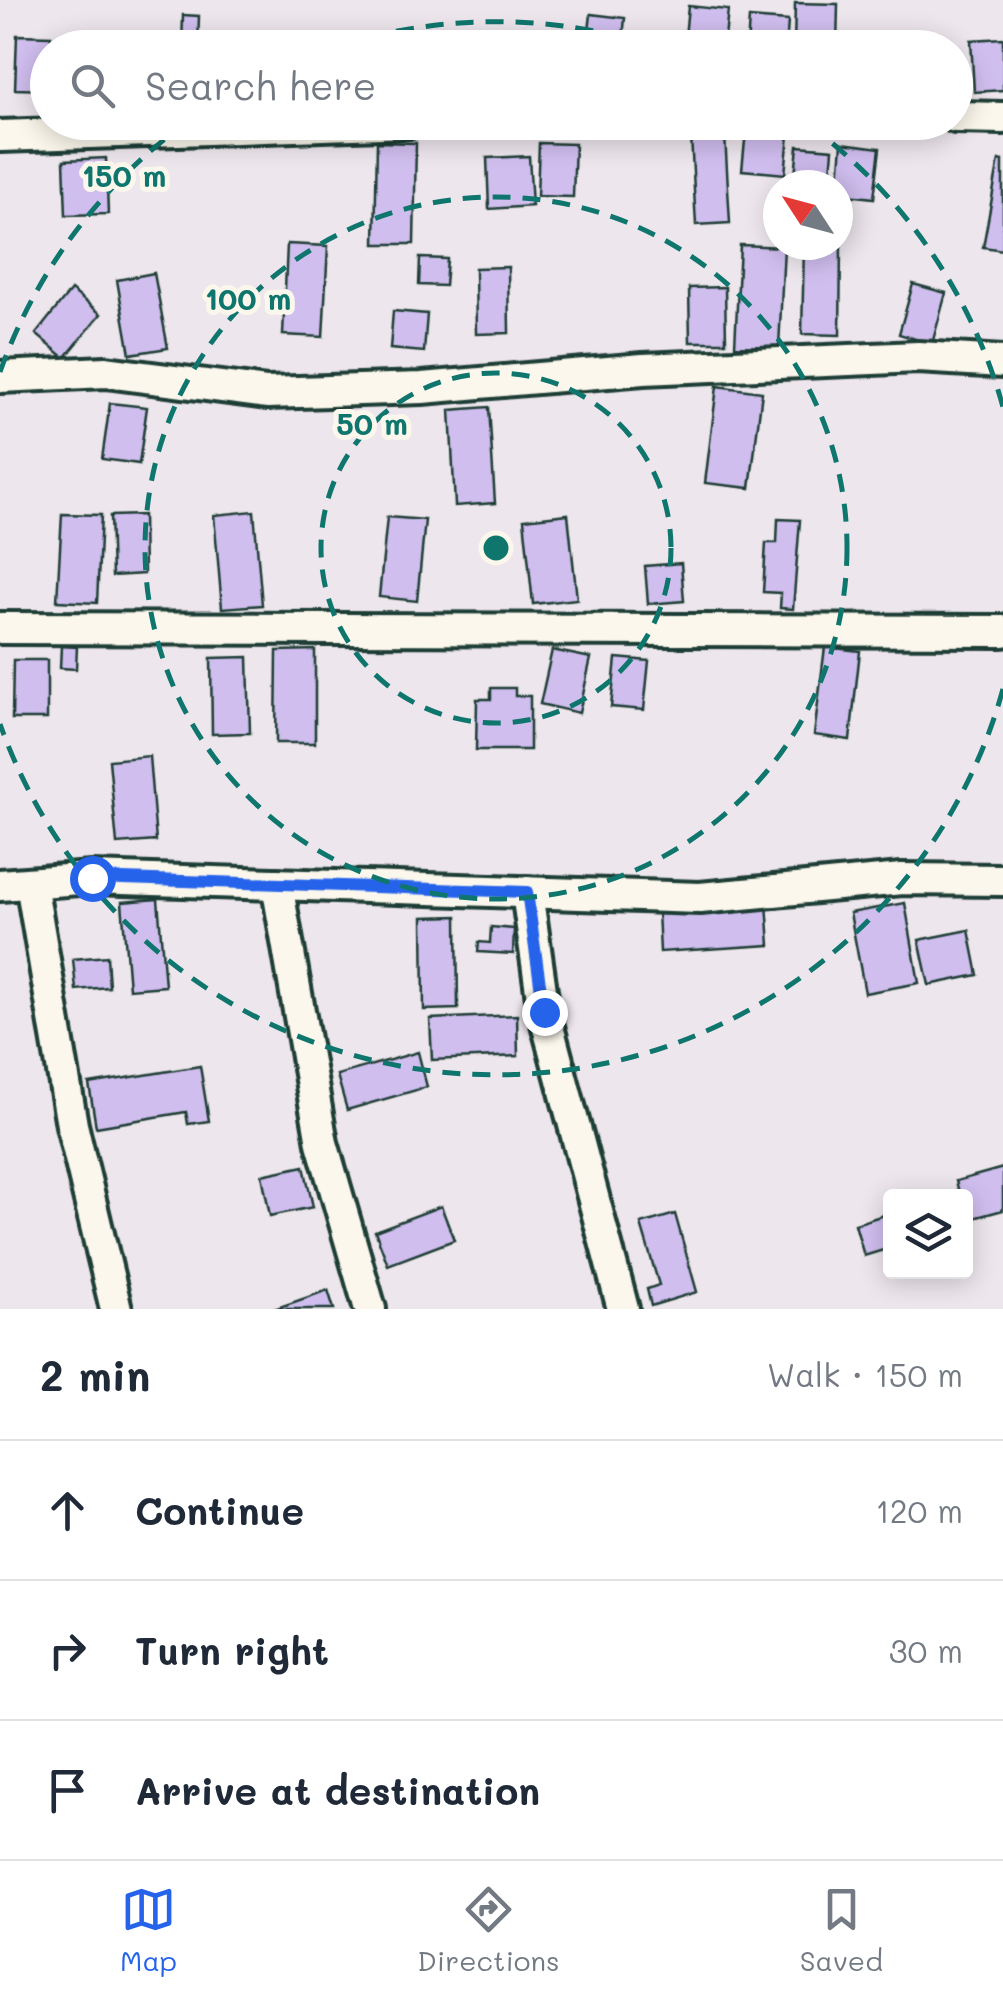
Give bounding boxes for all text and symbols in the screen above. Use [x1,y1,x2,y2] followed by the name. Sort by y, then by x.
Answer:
[30,30,973,140] search box
[65,58,120,113] icon: search
[145,60,376,110] text: Search here
[82,155,166,195] text: 150 m
[763,170,853,260] north arrow
[205,278,291,318] text: 100 m
[336,403,408,443] text: 50 m
[478,530,514,566] centre of rings
[70,856,116,902] route start
[522,990,568,1036] route end
[883,1189,973,1279] map controls
[883,1189,973,1279] button: layers
[40,1347,150,1402] text: 2 min
[767,1353,963,1395] text: Walk · 150 m
[40,1483,95,1538] icon: ahead
[135,1485,304,1535] text: Continue
[875,1489,963,1531] text: 120 m
[40,1623,95,1678] icon: right
[135,1625,329,1675] text: Turn right
[889,1629,963,1671] text: 30 m
[40,1763,95,1818] icon: arrive
[135,1765,540,1815] text: Arrive at destination
[120,1882,177,1978] tab: Map
[417,1882,560,1978] tab: Directions
[800,1882,883,1978] tab: Saved

